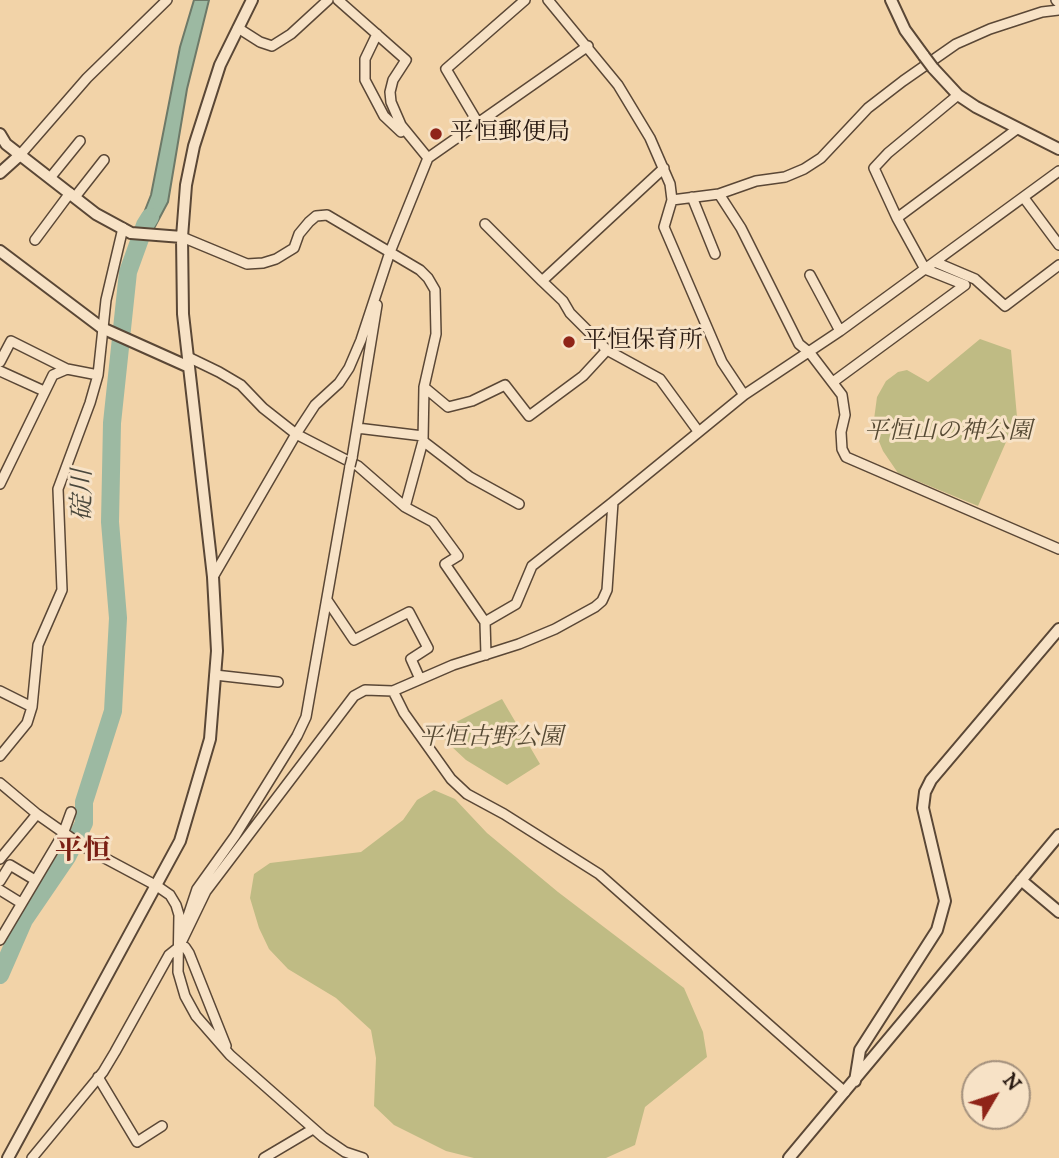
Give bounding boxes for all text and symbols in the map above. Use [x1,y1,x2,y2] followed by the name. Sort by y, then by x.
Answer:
[450,120,570,148] place label: 平恒郵便局
[428,126,444,142] marker: 平恒郵便局
[583,328,703,356] place label: 平恒保育所
[561,334,577,350] marker: 平恒保育所
[864,419,1032,447] park label: 平恒山の神公園
[69,469,101,521] water label: 碇川
[419,725,563,753] park label: 平恒古野公園
[55,836,111,870] district label: 平恒
[961,1060,1031,1130] north arrow
[997,1069,1025,1096] text: N

